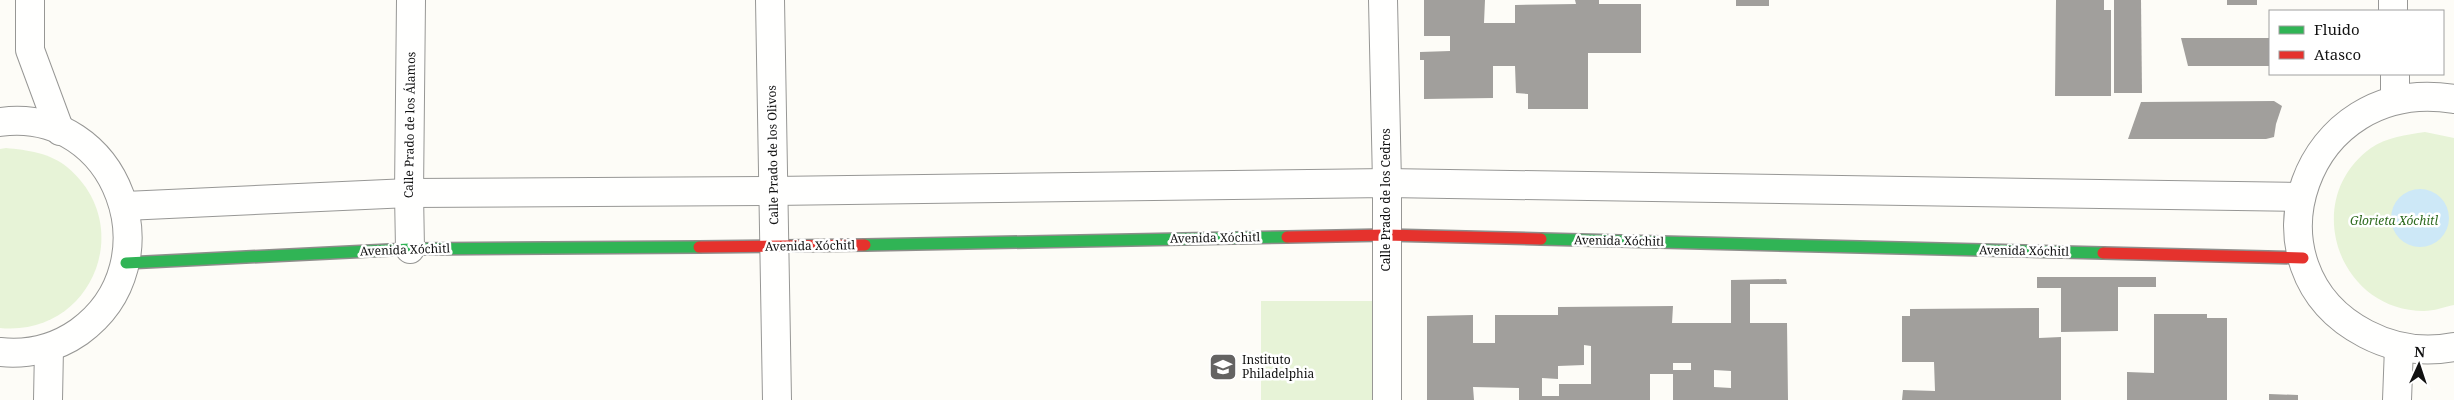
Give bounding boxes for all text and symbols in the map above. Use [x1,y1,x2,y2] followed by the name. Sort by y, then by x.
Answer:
[2269,10,2444,75] legend
[2314,19,2360,39] text: Fluido
[2314,44,2361,64] text: Atasco
[400,52,419,198] street label: Calle Prado de los Álamos
[763,85,782,225] street label: Calle Prado de los Olivos
[1377,128,1394,272] street label: Calle Prado de los Cedros
[2350,212,2438,229] park label: Glorieta Xóchitl
[1170,228,1260,247] street label: Avenida Xóchitl
[1574,231,1664,250] street label: Avenida Xóchitl
[765,236,855,255] street label: Avenida Xóchitl
[360,239,451,260] street label: Avenida Xóchitl
[1979,241,2069,260] street label: Avenida Xóchitl
[2394,340,2444,390] north arrow
[2414,342,2426,361] text: N
[1242,351,1315,382] place label: Instituto Philadelphia
[1208,352,1238,382] school or university icon: Instituto Philadelphia

